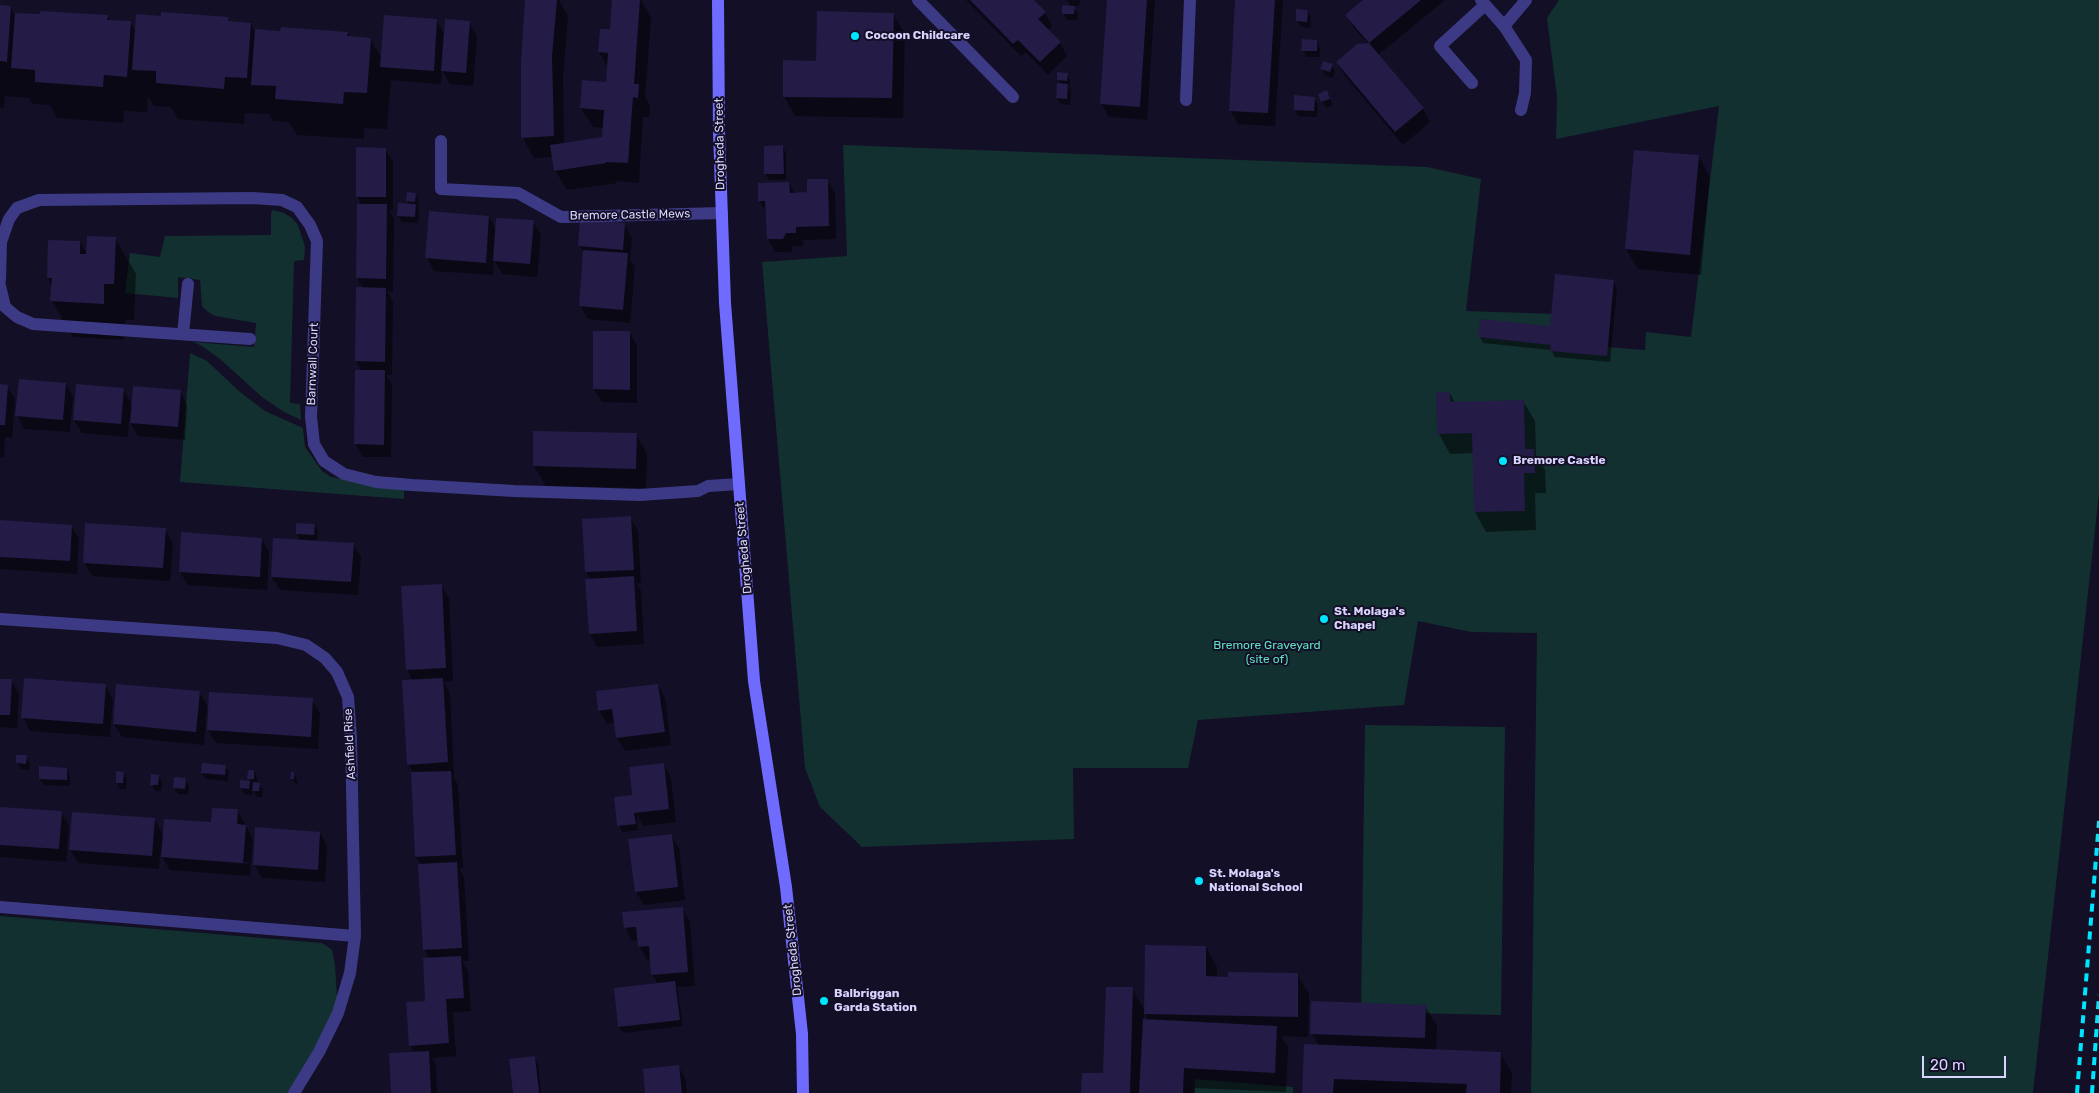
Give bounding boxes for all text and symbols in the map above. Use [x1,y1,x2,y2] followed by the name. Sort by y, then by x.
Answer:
[865,29,970,43] place label: Cocoon Childcare
[849,30,861,42] marker: Cocoon Childcare
[712,98,728,190] street label: Drogheda Street
[570,207,690,223] street label: Bremore Castle Mews
[304,322,322,406] street label: Barnwall Court
[1513,454,1606,468] place label: Bremore Castle
[1497,455,1509,467] marker: Bremore Castle
[733,501,755,595] street label: Drogheda Street
[1334,605,1405,633] place label: St. Molaga's Chapel
[1318,613,1330,625] marker: St. Molaga's Chapel
[1213,639,1321,667] park label: Bremore Graveyard (site of)
[341,708,359,780] street label: Ashfield Rise
[1209,867,1303,895] place label: St. Molaga's National School
[1193,875,1205,887] marker: St. Molaga's National School
[781,903,805,997] street label: Drogheda Street
[834,987,917,1015] place label: Balbriggan Garda Station
[818,995,830,1007] marker: Balbriggan Garda Station
[1924,1046,2008,1078] scale bar
[1930,1056,1965,1074] text: 20 m

